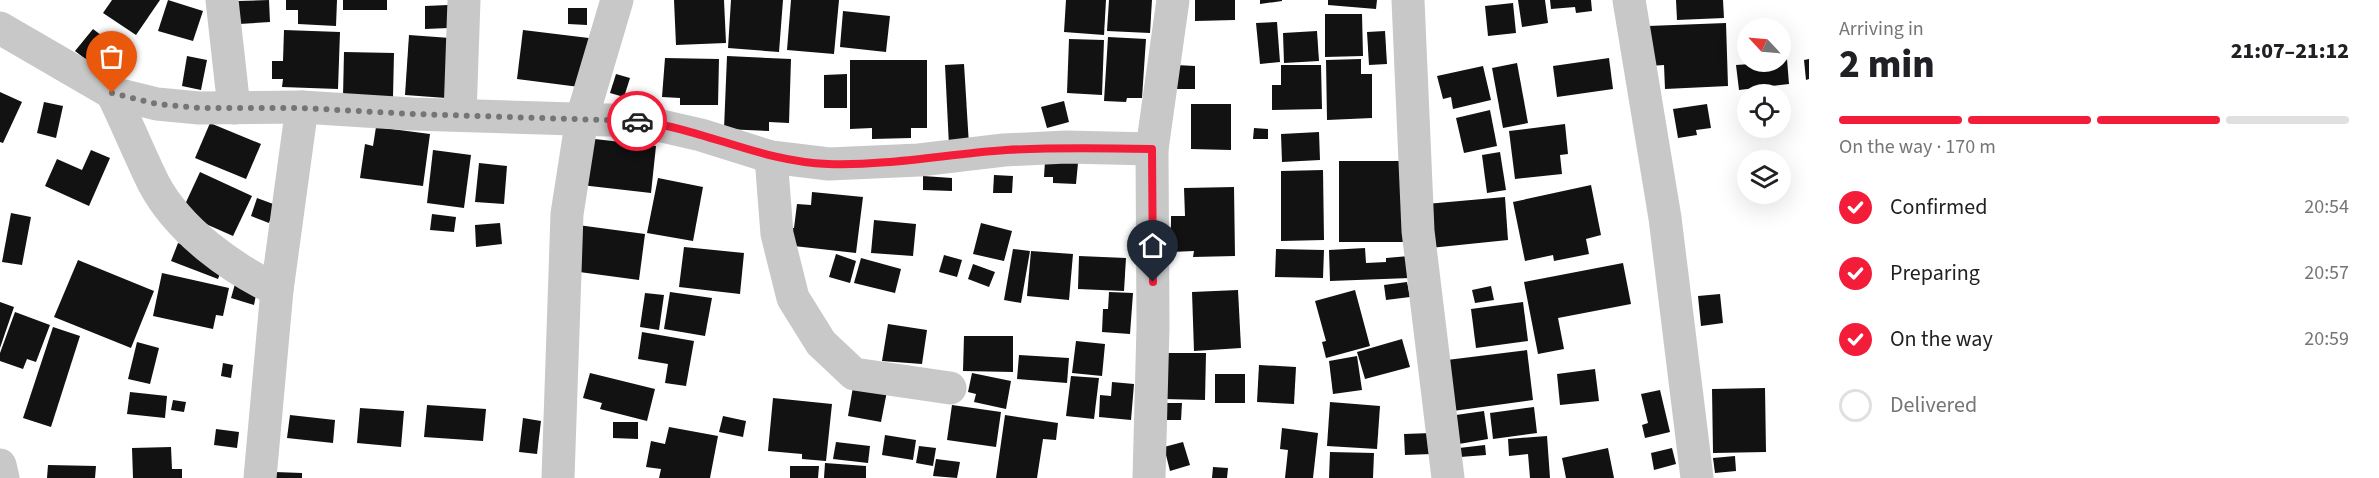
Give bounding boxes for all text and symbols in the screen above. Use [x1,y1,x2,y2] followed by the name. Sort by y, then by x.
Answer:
[1839,15,1924,43] text: Arriving in
[1737,18,1791,72] north arrow
[1737,18,1791,204] map controls
[86,31,137,93] pin
[2231,35,2349,67] text: 21:07–21:12
[1839,37,1935,93] text: 2 min
[95,40,128,73] icon: bag
[1737,84,1791,138] button: locate
[607,91,667,151] courier
[621,105,654,138] icon: car
[1839,133,1996,161] text: On the way · 170 m
[1737,150,1791,204] button: layers
[1839,191,1872,224] icon: check
[1890,191,1987,223] text: Confirmed
[2304,193,2349,221] text: 20:54
[1127,220,1178,282] pin
[1136,229,1169,262] icon: home
[1839,257,1872,290] icon: check
[1890,257,1980,289] text: Preparing
[2304,259,2349,287] text: 20:57
[1839,323,1872,356] icon: check
[1890,323,1993,355] text: On the way
[2304,325,2349,353] text: 20:59
[1890,389,1977,421] text: Delivered

